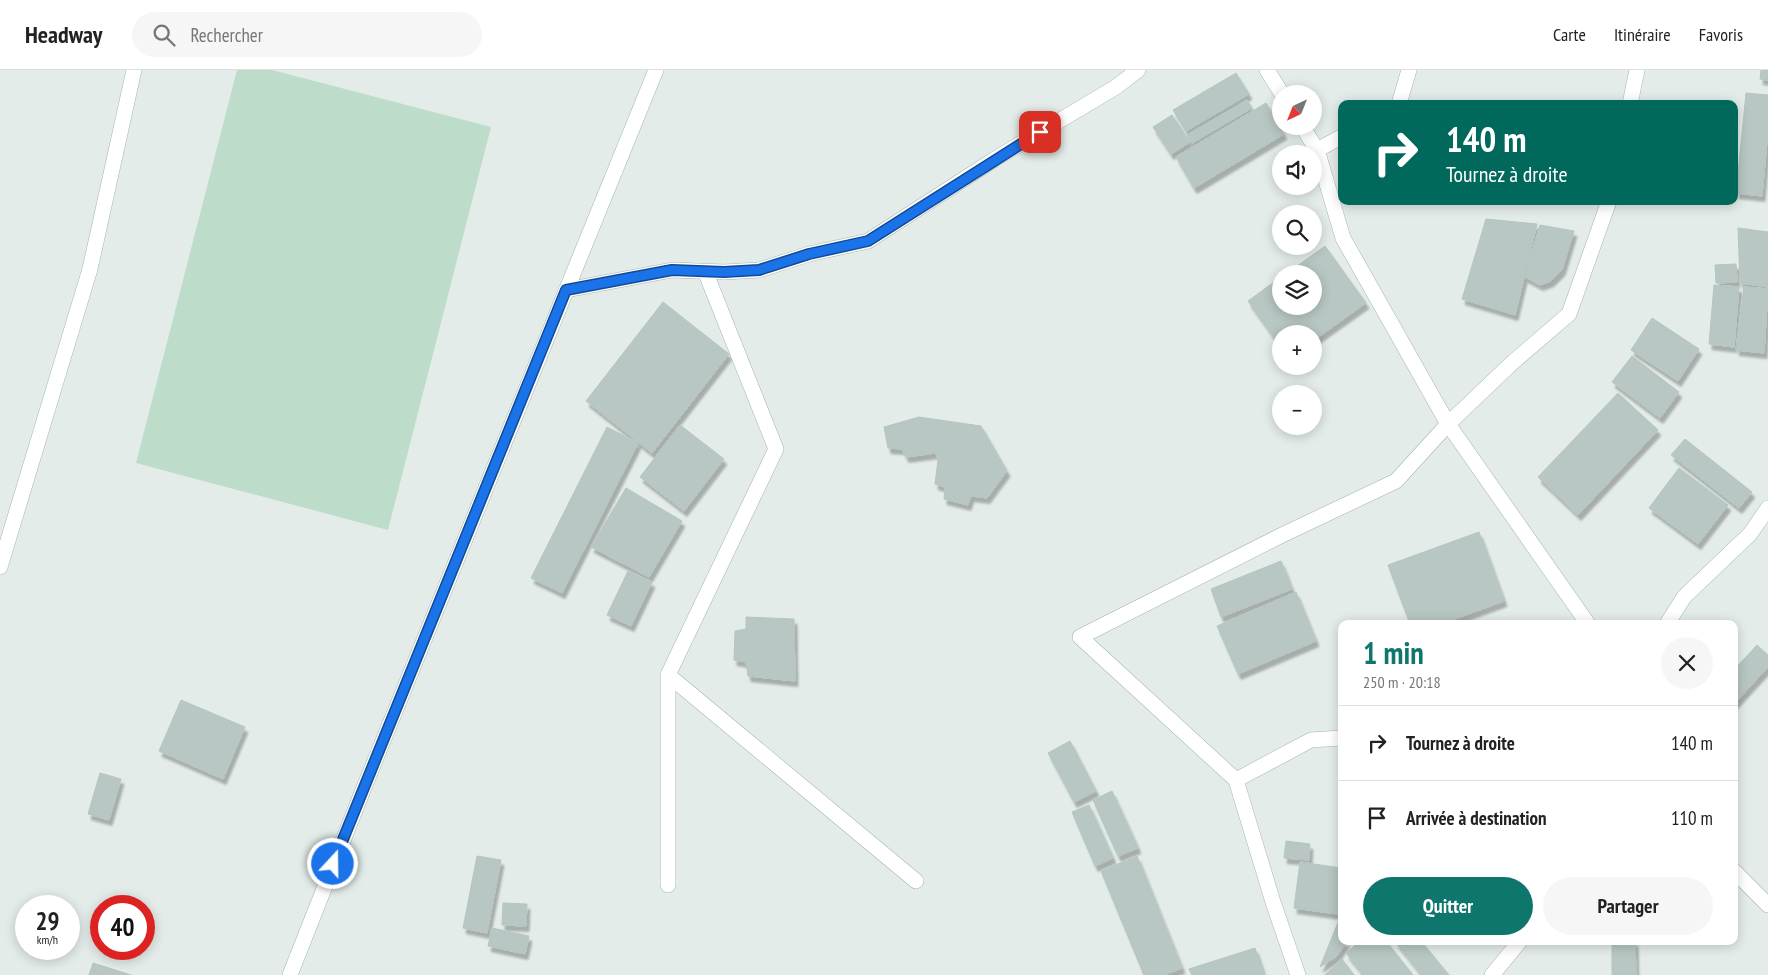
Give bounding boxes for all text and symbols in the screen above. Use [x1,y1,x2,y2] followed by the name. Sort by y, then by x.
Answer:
[132,12,482,57] search box
[25,19,102,50] text: Headway
[150,21,178,49] icon: search
[190,23,263,47] text: Rechercher
[1553,23,1586,46] text: Carte
[1614,23,1671,46] text: Itinéraire
[1699,23,1743,46] text: Favoris
[1272,85,1322,135] north arrow
[1272,85,1322,435] map controls
[1019,111,1061,153] pin
[1446,116,1527,162] text: 140 m
[1026,118,1054,146] icon: arrive
[1363,120,1428,185] icon: right
[1272,145,1322,195] button: sound
[1446,160,1568,188] text: Tournez à droite
[1272,205,1322,255] button: search
[1272,265,1322,315] button: layers
[1272,325,1322,375] button: +
[1272,385,1322,435] button: −
[1363,633,1424,672] text: 1 min
[1661,637,1713,689] button: close
[1363,672,1441,692] text: 250 m · 20:18
[1363,729,1391,757] icon: right
[1406,731,1515,755] text: Tournez à droite
[1671,731,1713,755] text: 140 m
[1363,804,1391,832] icon: arrive
[1406,806,1547,830] text: Arrivée à destination
[1671,806,1713,830] text: 110 m
[306,837,358,889] position arrow
[1363,877,1533,935] button: Quitter
[1543,877,1713,935] button: Partager
[90,895,155,960] speed limit sign: 40
[36,905,59,937] text: 29
[37,932,58,947] text: km/h

